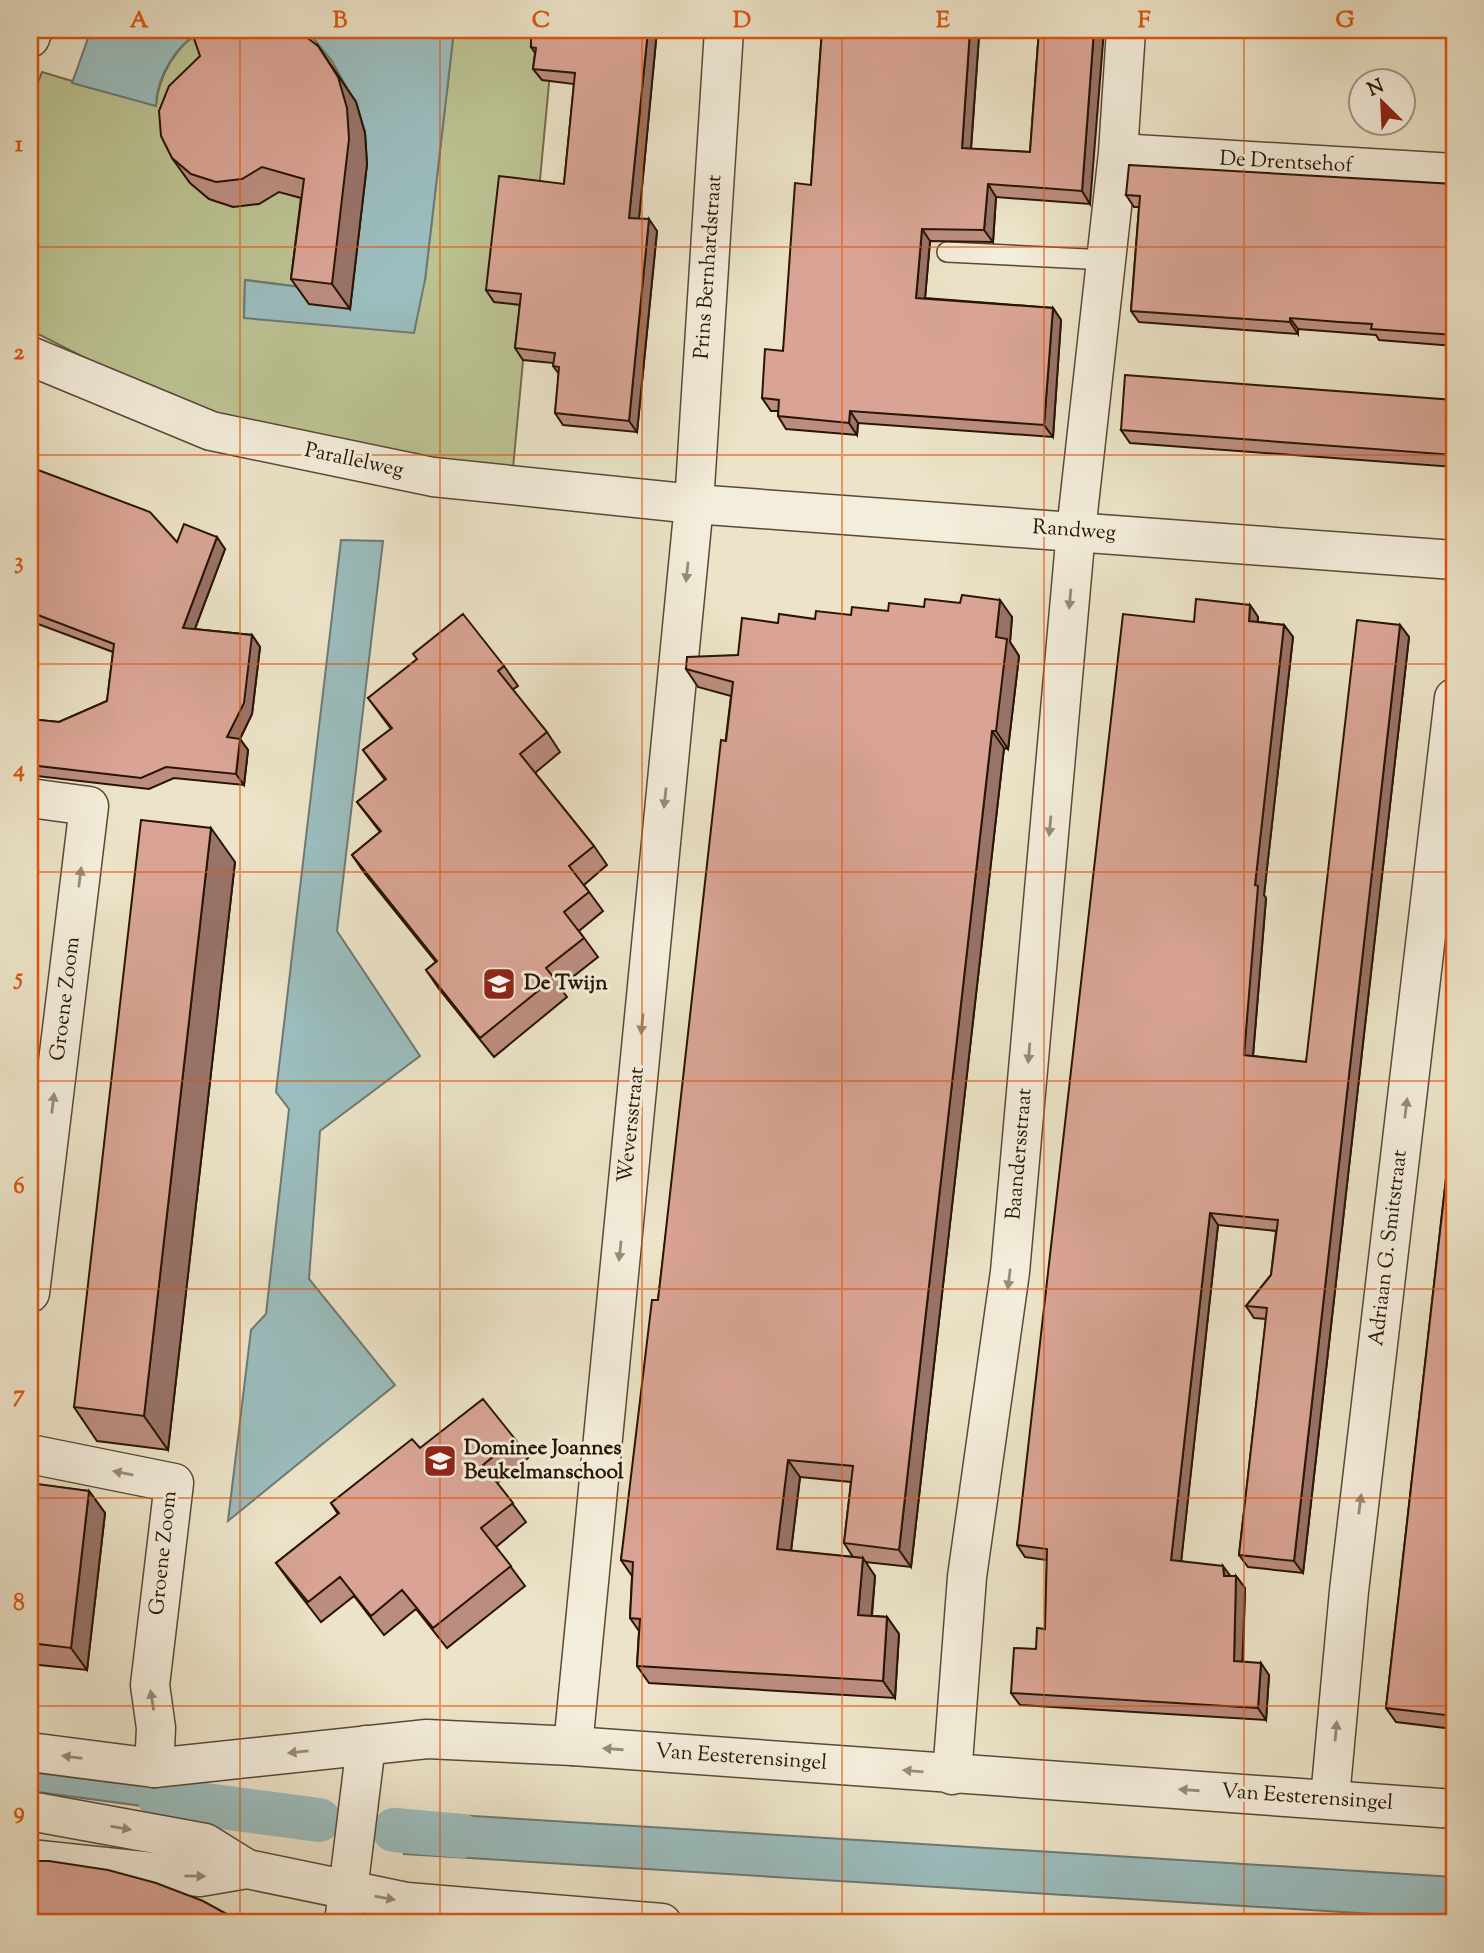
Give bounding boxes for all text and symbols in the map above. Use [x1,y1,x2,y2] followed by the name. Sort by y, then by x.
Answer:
[130,5,149,38] text: A
[333,5,348,38] text: B
[532,5,550,38] text: C
[733,5,751,38] text: D
[936,5,950,38] text: E
[1138,5,1151,38] text: F
[1336,5,1355,38] text: G
[1348,66,1418,136] north arrow
[1364,73,1389,104] text: N
[15,129,23,162] text: 1
[1219,145,1355,182] street label: De Drentsehof
[688,174,730,360] street label: Prins Bernhardstraat
[14,337,25,370] text: 2
[302,436,406,486] street label: Parallelweg
[1031,513,1117,549] street label: Randweg
[14,546,24,579] text: 3
[681,561,692,583] one-way arrow
[1064,589,1075,611] one-way arrow
[12,754,25,787] text: 4
[659,787,670,809] one-way arrow
[1044,815,1055,837] one-way arrow
[75,866,86,888] one-way arrow
[43,935,89,1063] street label: Groene Zoom
[13,962,23,995] text: 5
[480,965,518,1003] school or university icon: De Twijn
[524,969,608,999] place label: De Twijn
[637,1014,648,1036] one-way arrow
[1024,1042,1035,1064] one-way arrow
[611,1065,653,1185] street label: Weversstraat
[999,1087,1041,1221] street label: Baandersstraat
[47,1092,58,1114] one-way arrow
[1400,1097,1411,1119] one-way arrow
[1362,1148,1416,1348] street label: Adriaan G. Smitstraat
[13,1171,25,1204] text: 6
[614,1240,625,1262] one-way arrow
[1003,1268,1014,1290] one-way arrow
[13,1379,25,1412] text: 7
[464,1434,624,1488] place label: Dominee Joannes Beukelmanschool
[421,1442,459,1480] school or university icon: Dominee Joannes Beukelmanschool
[112,1467,134,1478] one-way arrow
[143,1489,185,1617] street label: Groene Zoom
[1354,1493,1365,1515] one-way arrow
[13,1588,25,1621] text: 8
[146,1689,157,1711] one-way arrow
[1331,1719,1342,1741] one-way arrow
[654,1737,828,1779] street label: Van Eesterensingel
[601,1743,623,1754] one-way arrow
[287,1747,309,1758] one-way arrow
[61,1752,83,1763] one-way arrow
[902,1765,924,1776] one-way arrow
[1220,1777,1394,1819] street label: Van Eesterensingel
[1177,1784,1199,1795] one-way arrow
[13,1796,25,1829] text: 9
[110,1822,132,1833] one-way arrow
[184,1870,206,1882] one-way arrow
[375,1893,397,1904] one-way arrow

